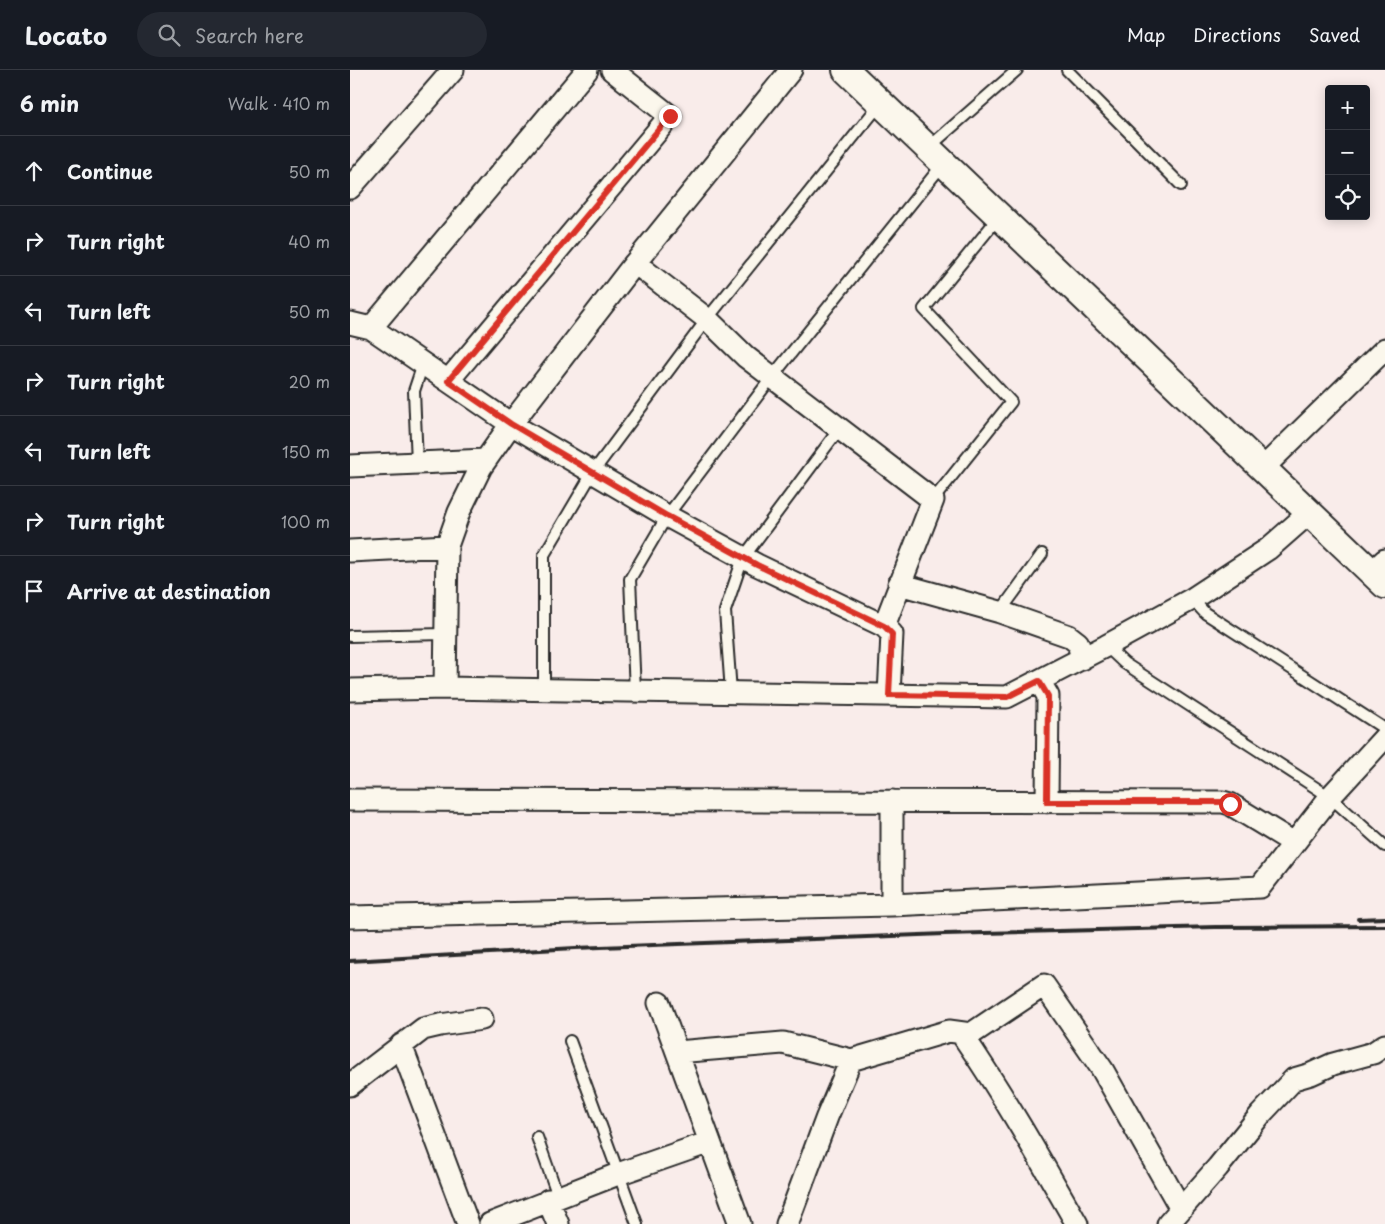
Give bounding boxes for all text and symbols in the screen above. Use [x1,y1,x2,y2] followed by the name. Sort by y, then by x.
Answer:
[137,12,487,57] search box
[25,17,107,53] text: Locato
[155,21,183,49] icon: search
[195,21,304,49] text: Search here
[1127,21,1165,48] text: Map
[1193,21,1281,48] text: Directions
[1309,21,1360,48] text: Saved
[1325,85,1370,220] map controls
[1325,85,1370,130] button: +
[20,87,79,119] text: 6 min
[228,91,330,115] text: Walk · 410 m
[659,105,682,128] route end
[1325,130,1370,175] button: −
[20,157,48,185] icon: ahead
[67,157,153,185] text: Continue
[289,159,330,183] text: 50 m
[1325,175,1370,220] button: locate
[20,227,48,255] icon: right
[67,227,165,255] text: Turn right
[288,229,330,253] text: 40 m
[20,297,48,325] icon: left
[67,297,151,325] text: Turn left
[289,299,330,323] text: 50 m
[20,367,48,395] icon: right
[67,367,165,395] text: Turn right
[289,369,330,393] text: 20 m
[20,437,48,465] icon: left
[67,437,151,465] text: Turn left
[282,439,330,463] text: 150 m
[20,507,48,535] icon: right
[67,507,165,535] text: Turn right
[281,509,330,533] text: 100 m
[20,577,48,605] icon: arrive
[67,577,271,605] text: Arrive at destination
[1219,793,1242,816] route start

